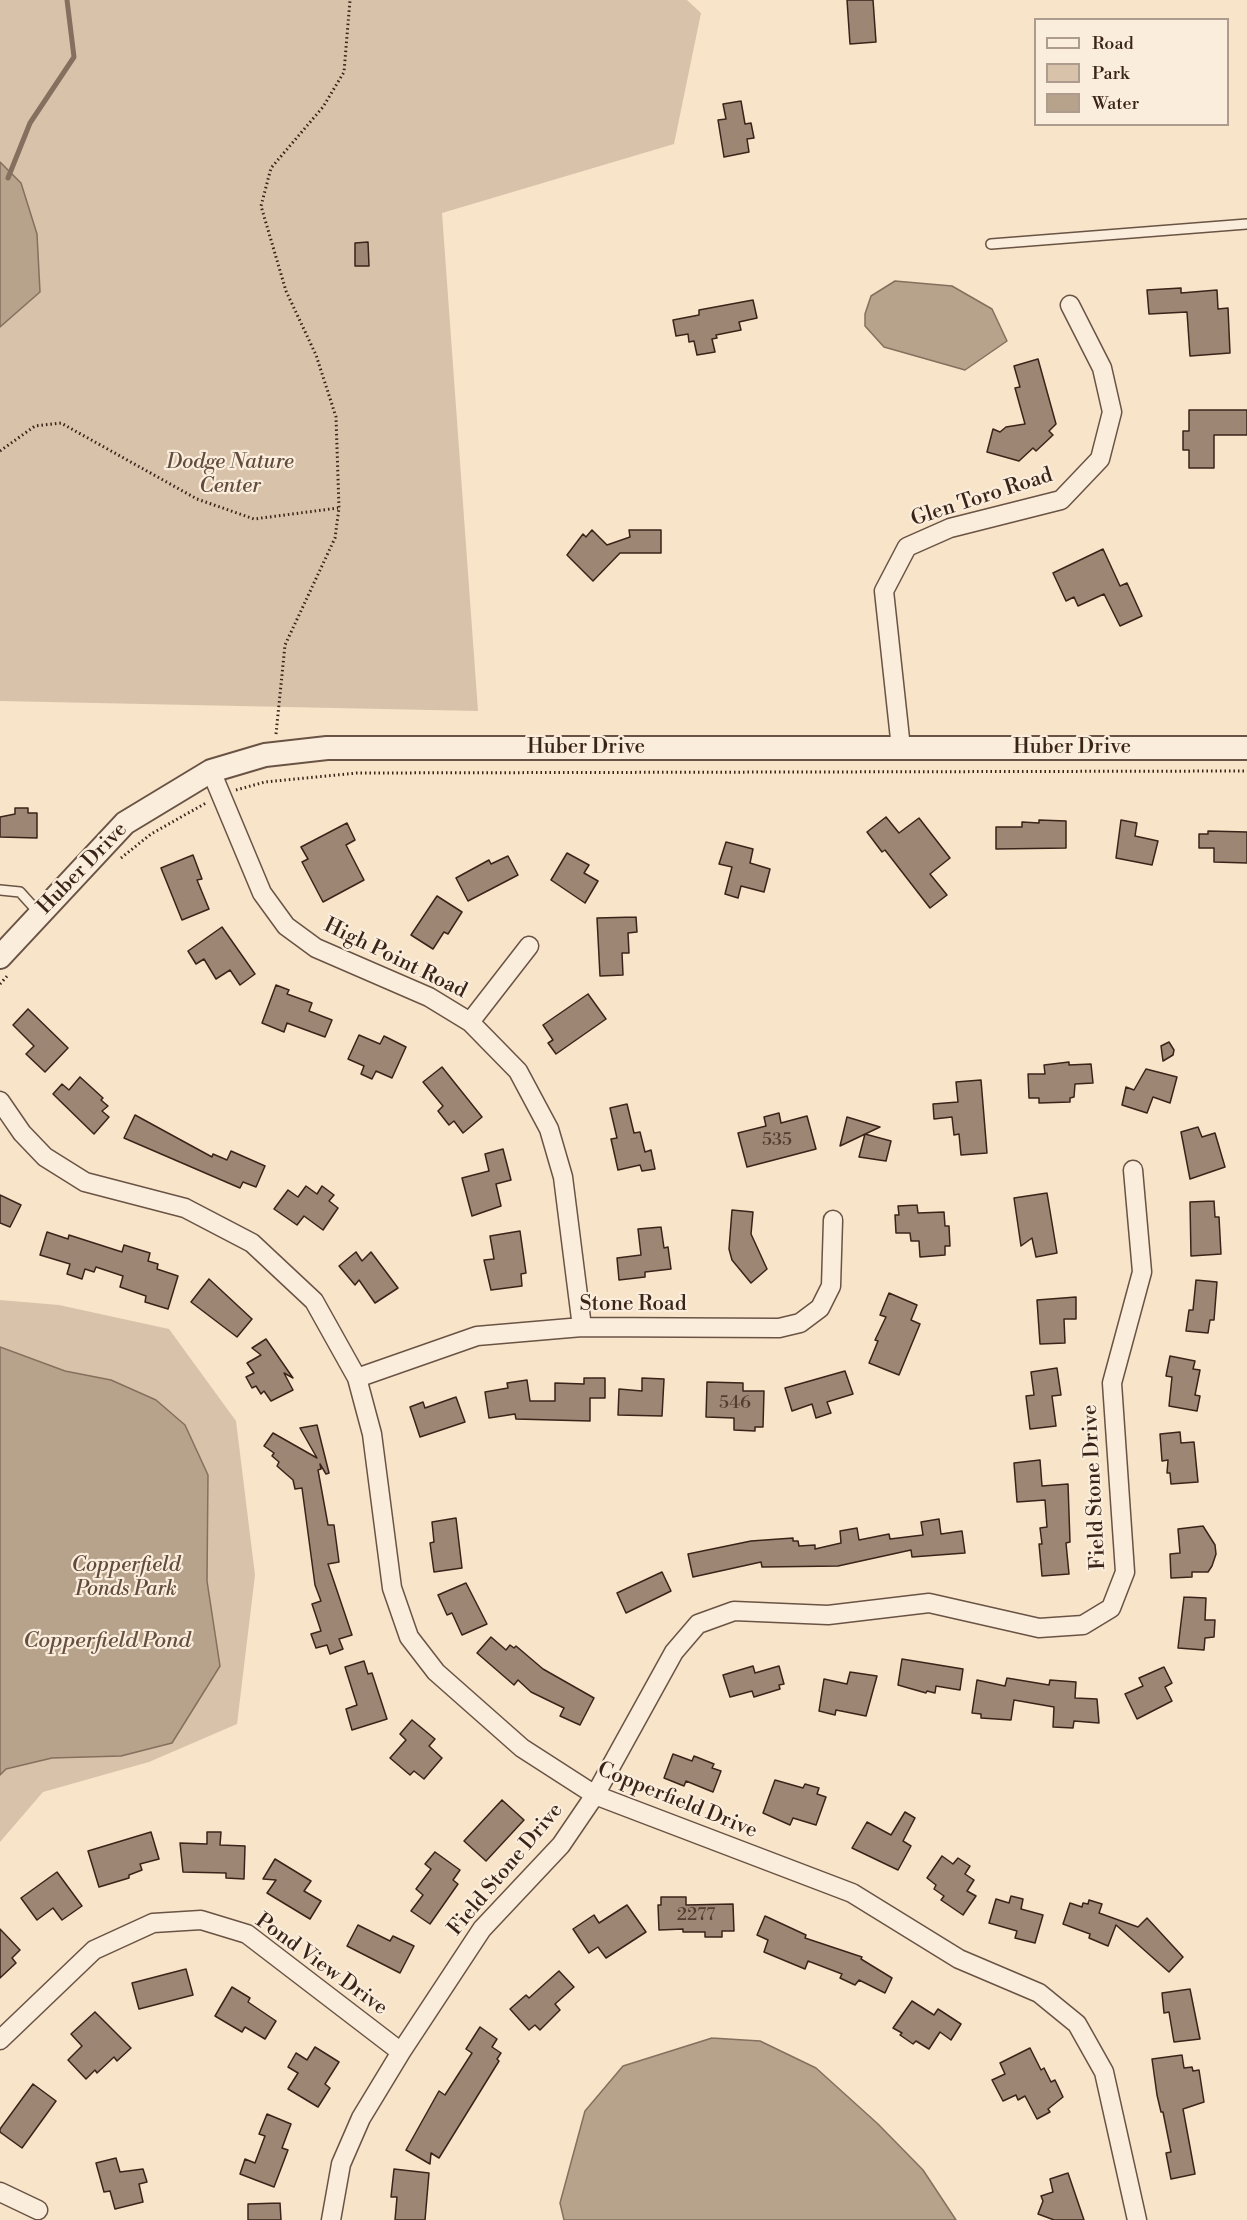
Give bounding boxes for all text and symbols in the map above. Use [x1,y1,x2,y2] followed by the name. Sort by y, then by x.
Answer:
[1034,18,1229,126] legend
[1092,32,1134,55] text: Road
[1092,62,1129,85] text: Park
[1092,92,1139,115] text: Water
[166,450,294,500] park label: Dodge Nature Center
[908,463,1056,533] street label: Glen Toro Road
[527,735,645,761] street label: Huber Drive
[1013,735,1131,761] street label: Huber Drive
[33,818,133,920] street label: Huber Drive
[319,913,471,1005] street label: High Point Road
[762,1130,792,1152] house number: 535
[579,1292,687,1318] street label: Stone Road
[719,1393,751,1415] house number: 546
[1078,1404,1112,1570] street label: Field Stone Drive
[71,1553,181,1603] park label: Copperfield Ponds Park
[23,1629,191,1655] water label: Copperfield Pond
[593,1757,761,1845] street label: Copperfield Drive
[443,1799,569,1941] street label: Field Stone Drive
[677,1905,715,1927] house number: 2277
[250,1909,392,2021] street label: Pond View Drive

